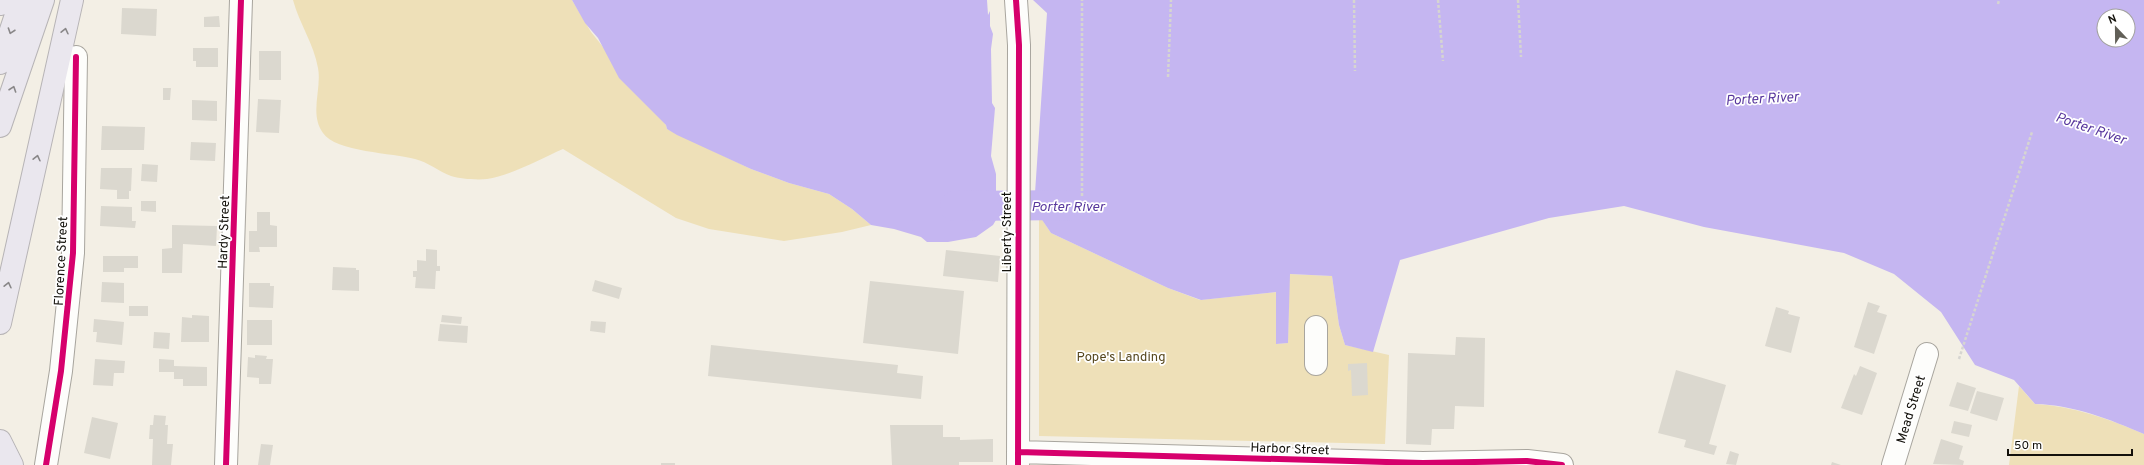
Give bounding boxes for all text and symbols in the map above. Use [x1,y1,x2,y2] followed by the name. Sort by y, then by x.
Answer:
[2096,8,2136,48] north arrow
[2106,12,2119,28] text: N
[7,28,16,35] one-way arrow
[61,28,69,34] one-way arrow
[8,85,16,92] one-way arrow
[1725,89,1801,110] water label: Porter River
[2053,109,2129,150] water label: Porter River
[32,155,40,161] one-way arrow
[1000,191,1016,272] street label: Liberty Street
[216,195,234,269] street label: Hardy Street
[1031,199,1106,216] water label: Porter River
[52,216,72,306] street label: Florence Street
[4,282,12,288] one-way arrow
[1076,350,1166,366] park label: Pope's Landing
[1894,373,1930,446] street label: Mead Street
[2008,431,2132,457] scale bar
[2014,438,2042,454] text: 50 m
[1250,441,1330,459] street label: Harbor Street

